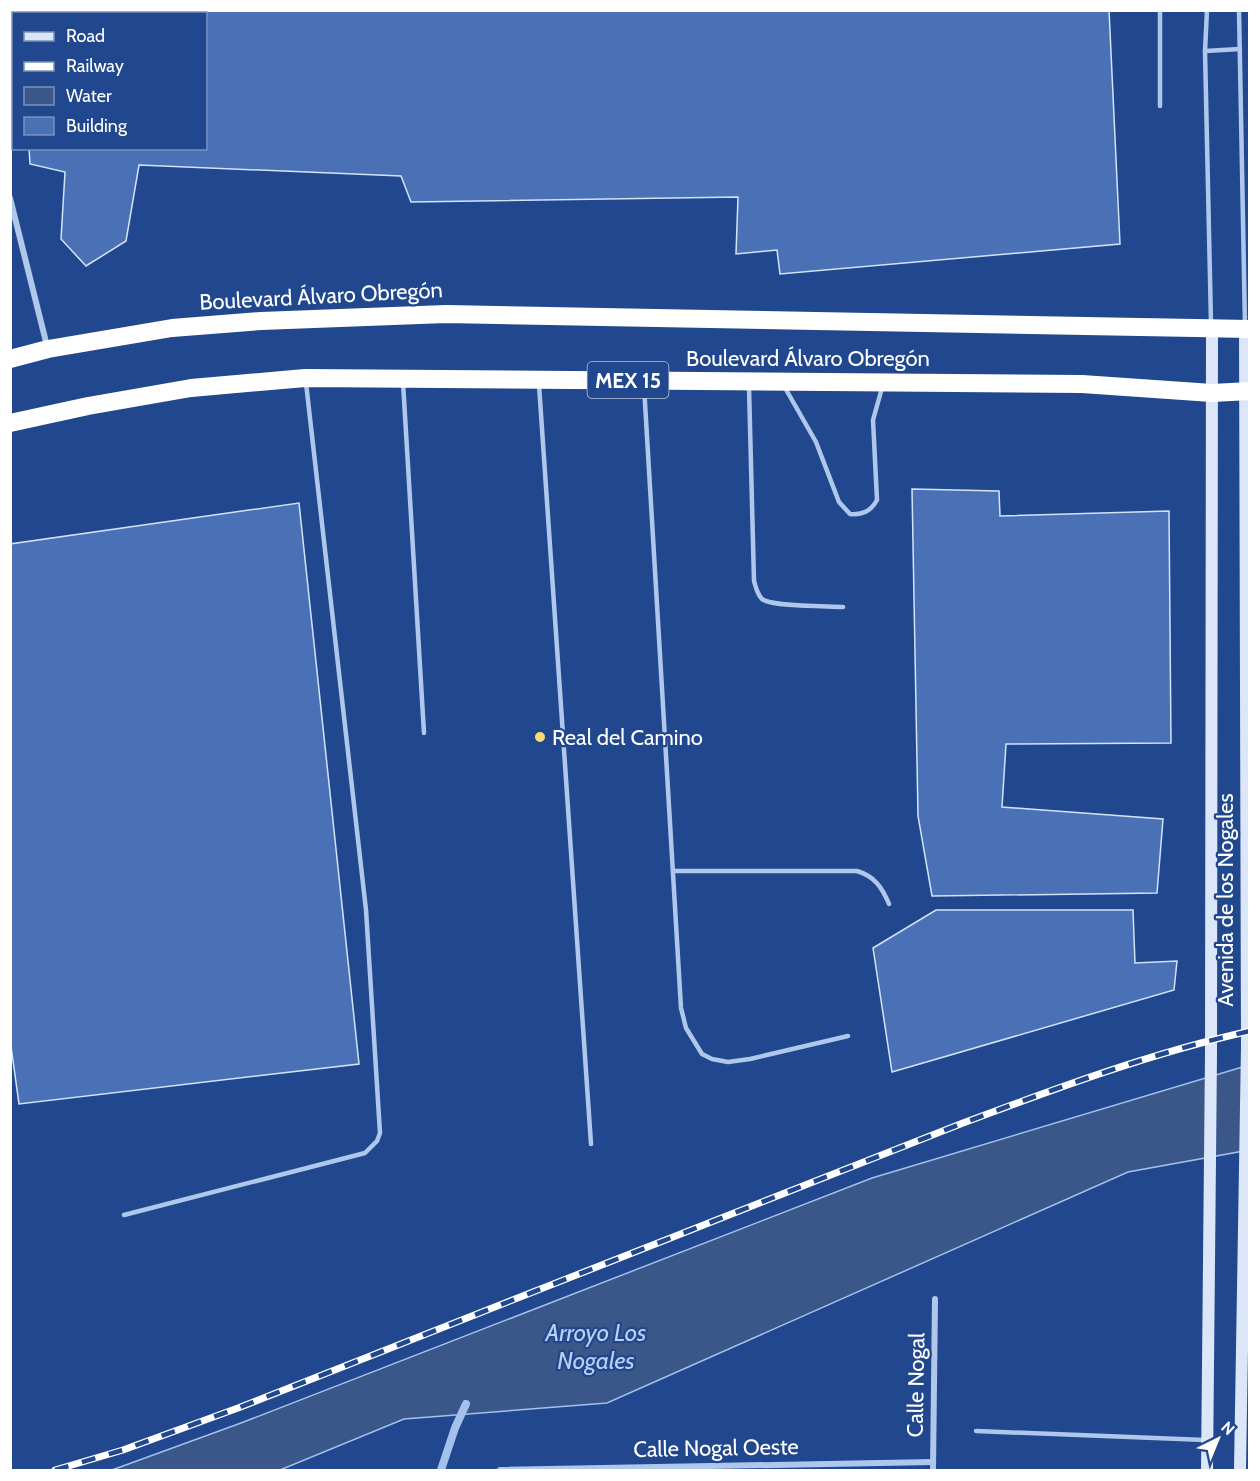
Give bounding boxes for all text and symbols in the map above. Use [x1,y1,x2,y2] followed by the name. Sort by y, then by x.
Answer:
[12,12,207,150] legend
[66,25,105,47] text: Road
[66,55,124,77] text: Railway
[66,85,112,107] text: Water
[66,115,128,137] text: Building
[199,276,443,316] street label: Boulevard Álvaro Obregón
[686,345,930,372] street label: Boulevard Álvaro Obregón
[588,362,668,398] road number: MEX 15
[552,724,703,751] place label: Real del Camino
[533,730,547,744] marker: Real del Camino
[1212,793,1239,1007] street label: Avenida de los Nogales
[545,1318,646,1375] water label: Arroyo Los Nogales
[902,1332,930,1438] street label: Calle Nogal
[1188,1409,1248,1469] north arrow
[1217,1418,1239,1439] text: N
[633,1433,799,1463] street label: Calle Nogal Oeste

